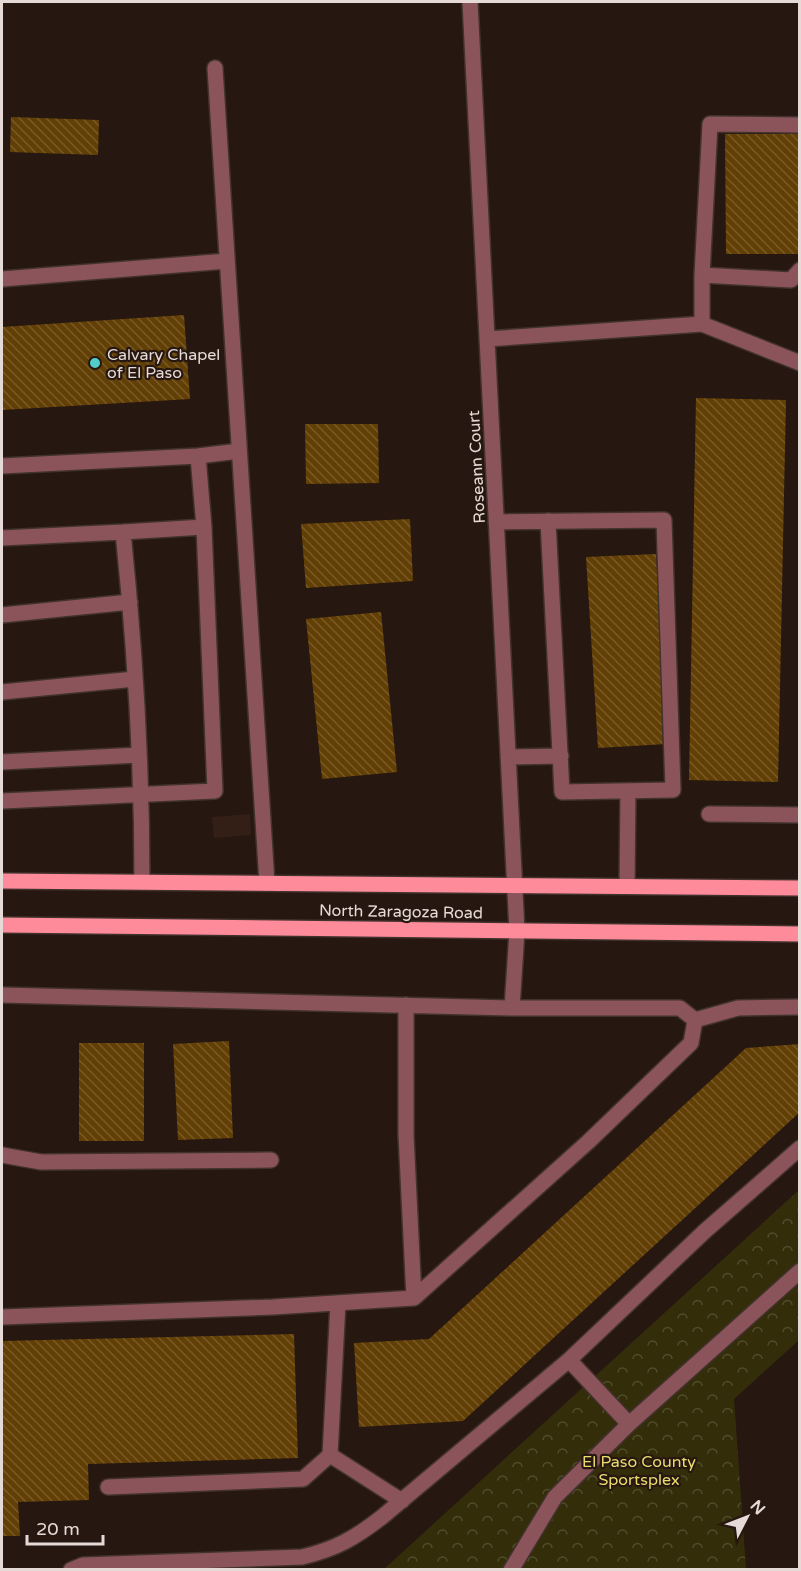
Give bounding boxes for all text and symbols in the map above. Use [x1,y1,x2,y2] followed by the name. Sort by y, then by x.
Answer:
[107,345,220,383] place label: Calvary Chapel of El Paso
[88,356,102,370] marker: Calvary Chapel of El Paso
[464,410,490,524] street label: Roseann Court
[319,901,483,923] street label: North Zaragoza Road
[582,1452,696,1490] park label: El Paso County Sportsplex
[717,1487,777,1547] north arrow
[746,1496,769,1519] text: N
[27,1508,104,1546] scale bar
[36,1518,80,1540] text: 20 m

